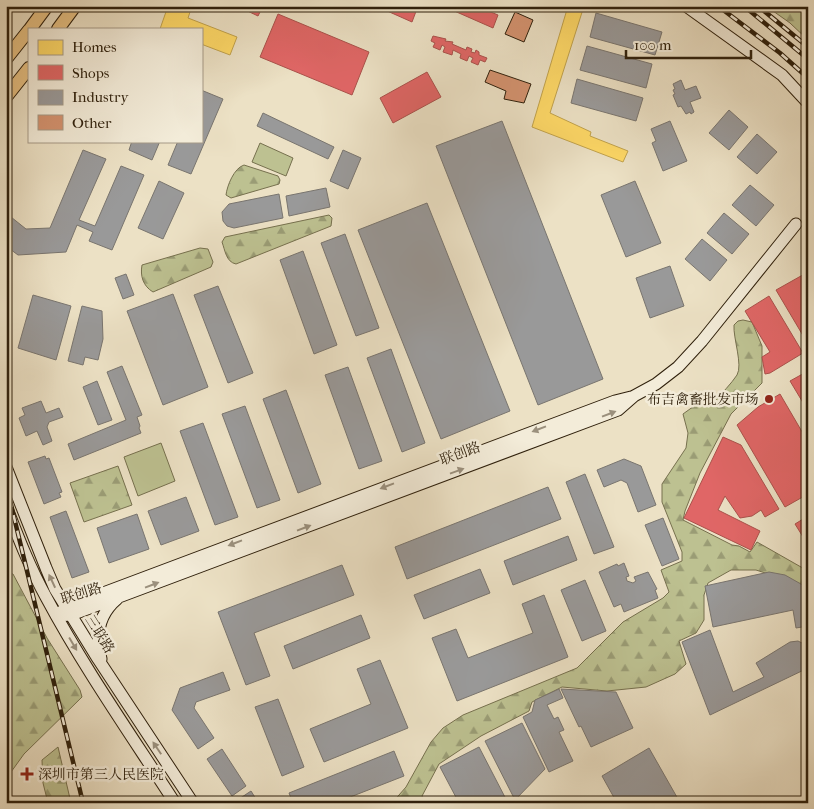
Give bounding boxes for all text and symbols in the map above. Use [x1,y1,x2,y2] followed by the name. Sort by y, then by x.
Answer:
[28,28,202,142] legend
[626,28,752,60] scale bar
[634,36,672,54] text: 100 m
[72,38,117,56] text: Homes
[72,64,110,82] text: Shops
[72,88,129,106] text: Industry
[72,114,112,132] text: Other
[647,391,759,408] place label: 布吉禽畜批发市场
[763,393,775,405] marker: 布吉禽畜批发市场
[602,409,616,417] one-way arrow
[531,425,546,433] one-way arrow
[438,438,483,469] street label: 联创路
[449,466,464,474] one-way arrow
[380,483,394,491] one-way arrow
[297,523,312,531] one-way arrow
[228,540,242,548] one-way arrow
[47,573,56,588] one-way arrow
[59,579,104,608] street label: 联创路
[145,581,160,588] one-way arrow
[81,612,118,657] street label: 三联路
[69,638,78,651] one-way arrow
[152,741,162,754] one-way arrow
[38,766,164,783] place label: 深圳市第三人民医院
[20,767,34,781] marker: 深圳市第三人民医院

